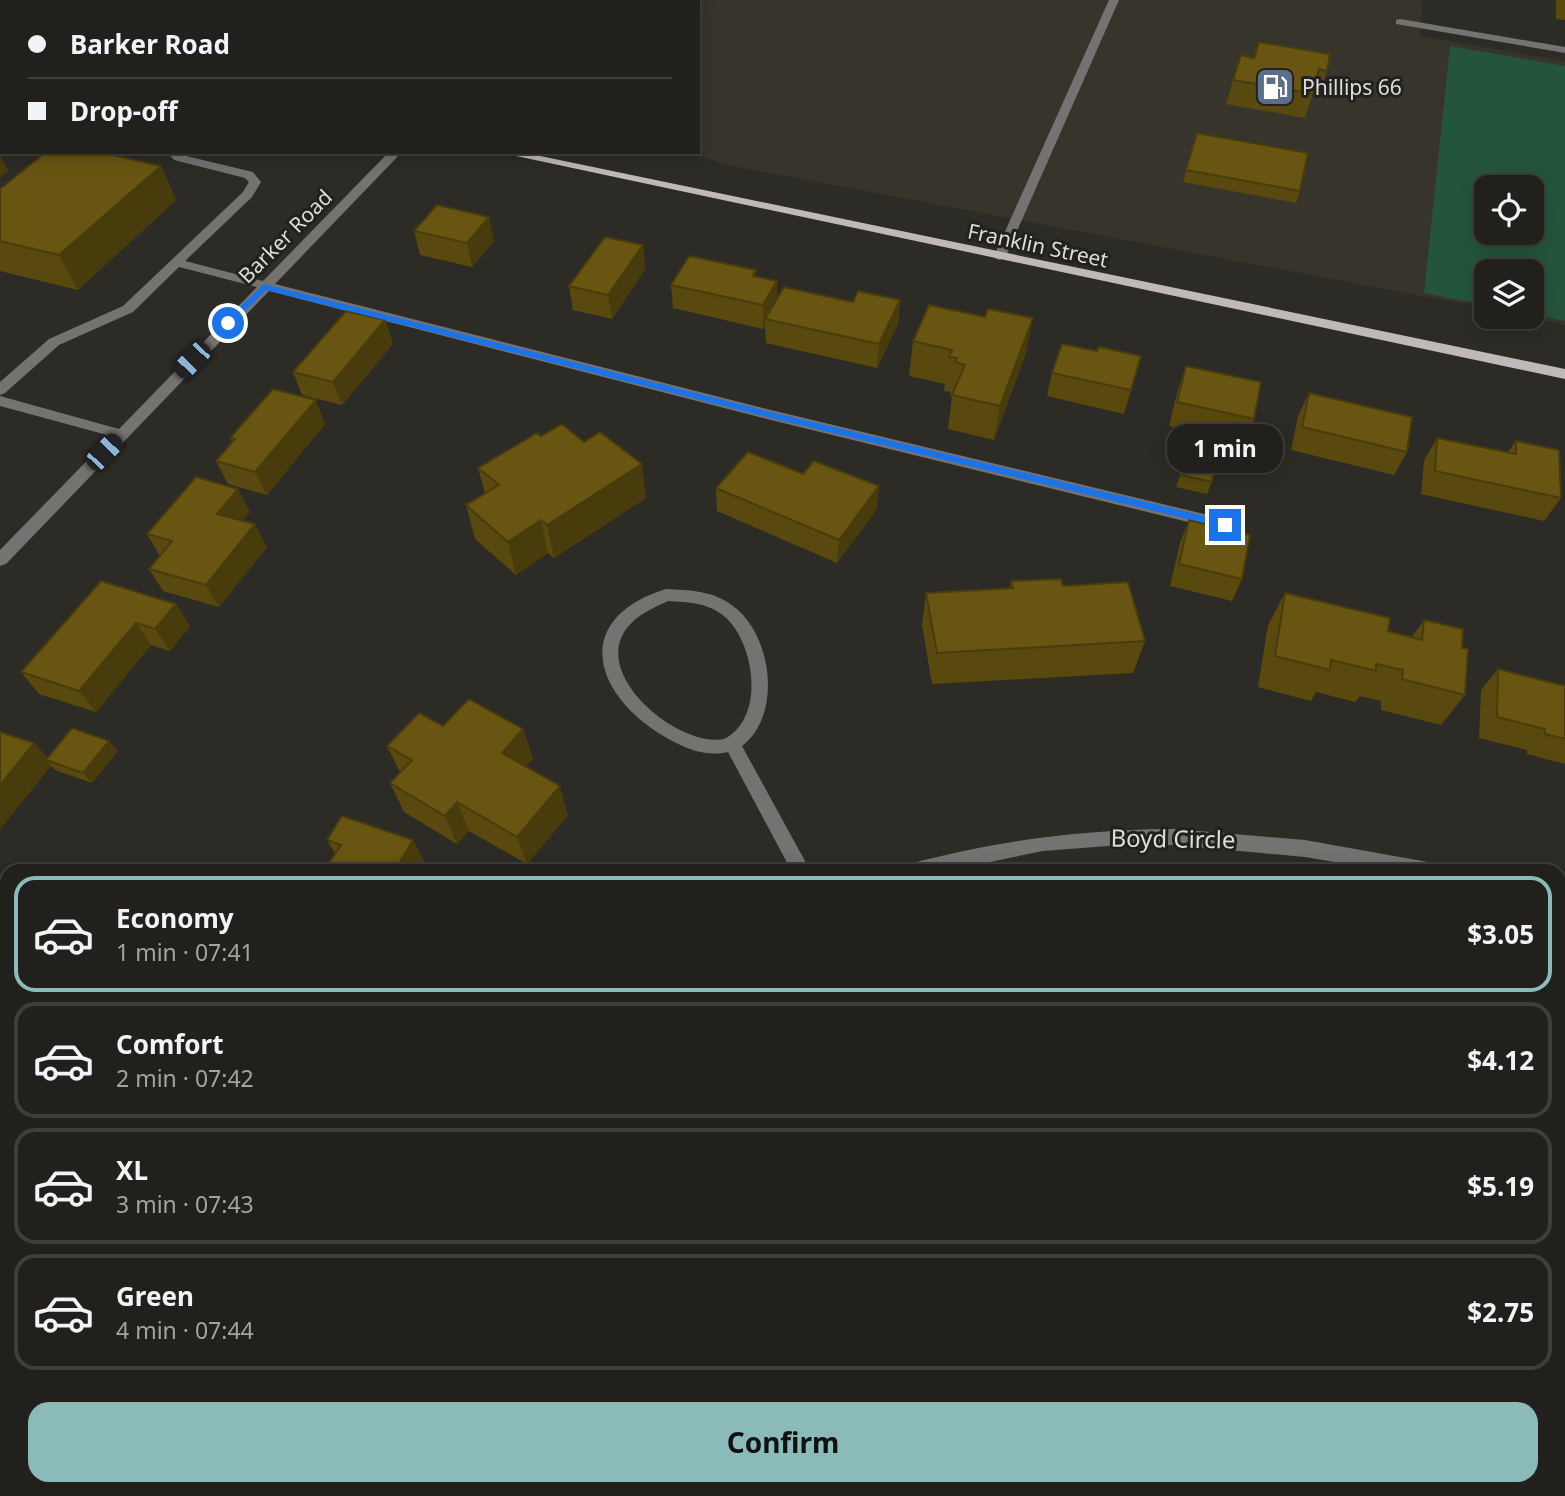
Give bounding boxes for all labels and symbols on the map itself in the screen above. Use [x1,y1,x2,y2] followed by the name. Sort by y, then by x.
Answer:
[1254,66,1296,108] fuel station icon: Phillips 66
[1302,73,1402,101] place label: Phillips 66
[232,183,338,289] street label: Barker Road
[965,216,1111,274] street label: Franklin Street
[212,307,244,339] route start
[170,338,215,382] car
[1167,424,1283,472] callout: 1 min
[82,430,127,474] car
[1209,509,1241,541] route end
[1110,820,1236,856] street label: Boyd Circle

